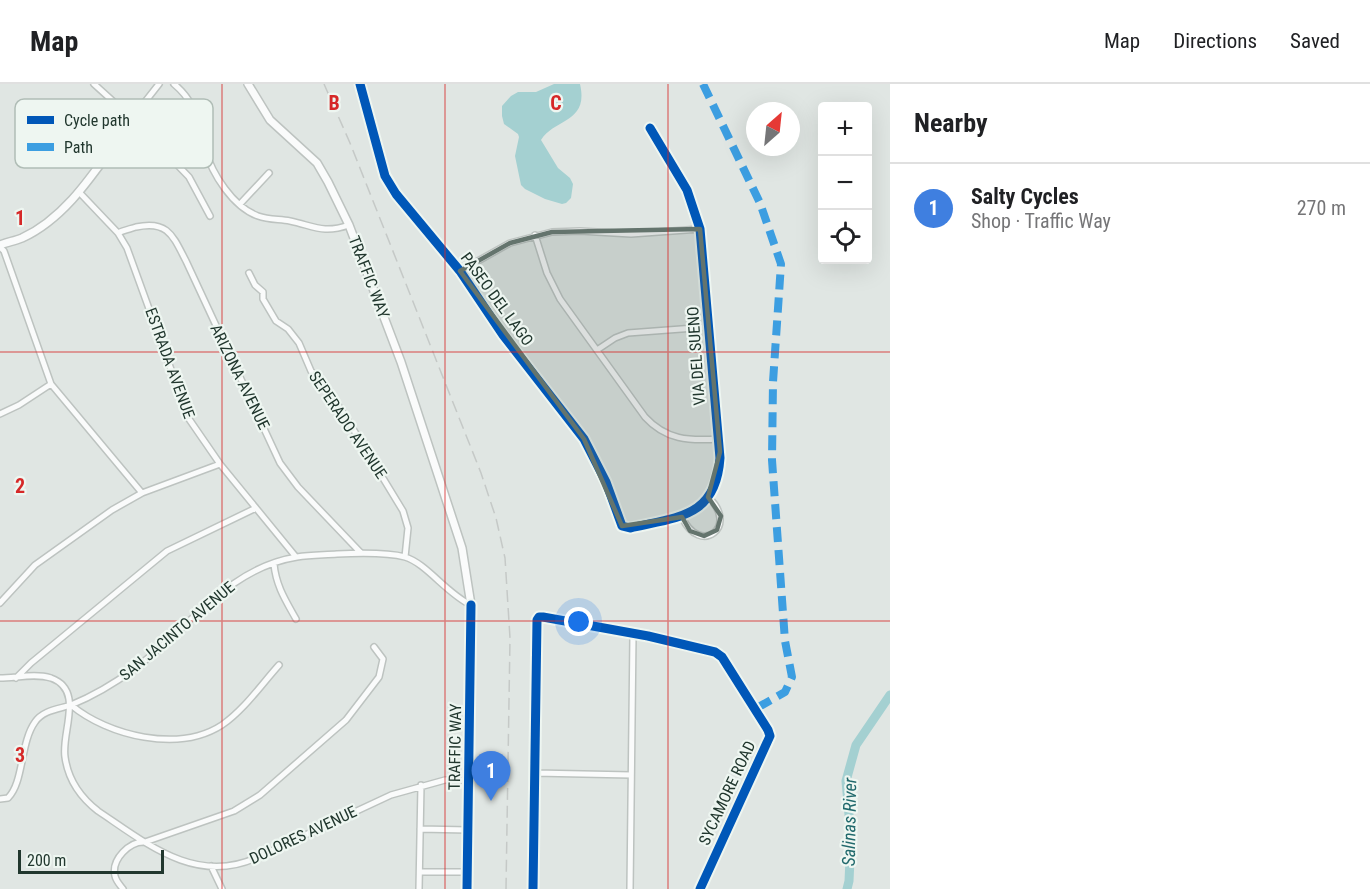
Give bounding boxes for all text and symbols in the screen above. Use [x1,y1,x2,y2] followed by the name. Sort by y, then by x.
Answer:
[30,25,78,58] text: Map
[1104,29,1140,53] text: Map
[1173,29,1257,53] text: Directions
[1290,29,1340,53] text: Saved
[328,91,340,115] text: B
[550,91,562,115] text: C
[15,99,213,168] legend
[746,102,800,156] north arrow
[818,102,872,264] map controls
[818,102,872,156] button: +
[914,108,988,138] text: Nearby
[64,111,130,130] text: Cycle path
[64,138,93,157] text: Path
[818,156,872,210] button: −
[971,184,1079,209] text: Salty Cycles
[928,196,939,220] text: 1
[1297,196,1346,220] text: 270 m
[15,206,25,230] text: 1
[971,209,1111,233] text: Shop · Traffic Way
[818,210,872,264] button: locate
[345,233,394,322] street label: TRAFFIC WAY
[457,249,537,349] street label: PASEO DEL LAGO
[141,305,199,421] street label: ESTRADA AVENUE
[683,306,709,406] street label: VIA DEL SUENO
[206,321,274,433] street label: ARIZONA AVENUE
[305,368,391,482] street label: SEPERADO AVENUE
[15,474,25,498] text: 2
[116,577,238,685] street label: SAN JACINTO AVENUE
[564,607,593,636] your location
[445,703,465,791] street label: TRAFFIC WAY
[695,738,759,848] street label: SYCAMORE ROAD
[15,743,25,767] text: 3
[472,752,510,801] pin: 1
[838,777,860,866] water label: Salinas River
[246,802,360,868] street label: DOLORES AVENUE
[18,847,164,874] scale bar
[27,851,66,870] text: 200 m

